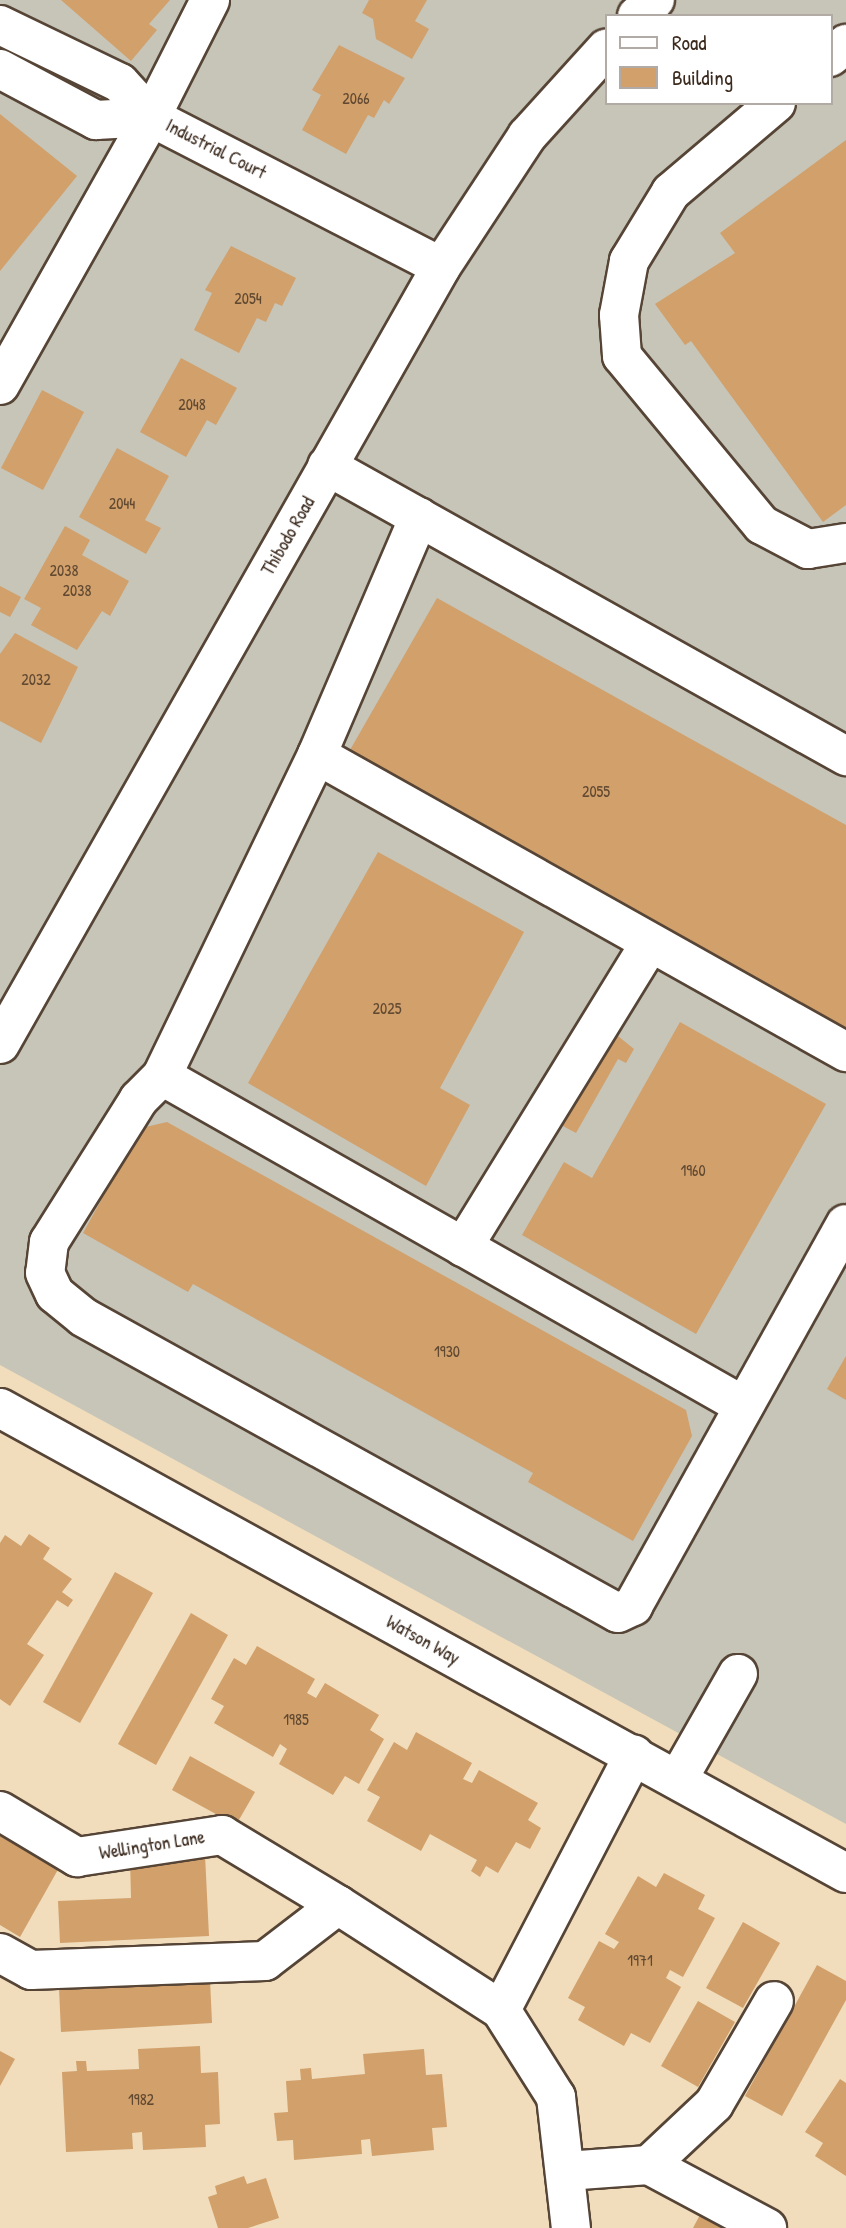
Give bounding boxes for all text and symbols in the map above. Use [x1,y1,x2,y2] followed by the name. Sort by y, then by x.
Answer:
[604,14,832,105] legend
[672,28,706,57] text: Road
[672,63,733,92] text: Building
[342,88,370,108] house number: 2066
[162,114,270,184] street label: Industrial Court
[234,288,262,308] house number: 2054
[178,394,206,414] house number: 2048
[109,493,135,513] house number: 2044
[256,493,320,579] street label: Thibodo Road
[50,560,78,580] house number: 2038
[63,580,91,600] house number: 2038
[21,669,51,689] house number: 2032
[582,781,610,801] house number: 2055
[373,998,401,1018] house number: 2025
[680,1160,706,1180] house number: 1960
[434,1341,460,1361] house number: 1930
[382,1610,464,1670] street label: Watson Way
[283,1709,309,1729] house number: 1985
[98,1825,206,1865] street label: Wellington Lane
[627,1950,653,1970] house number: 1971
[128,2089,154,2109] house number: 1982

